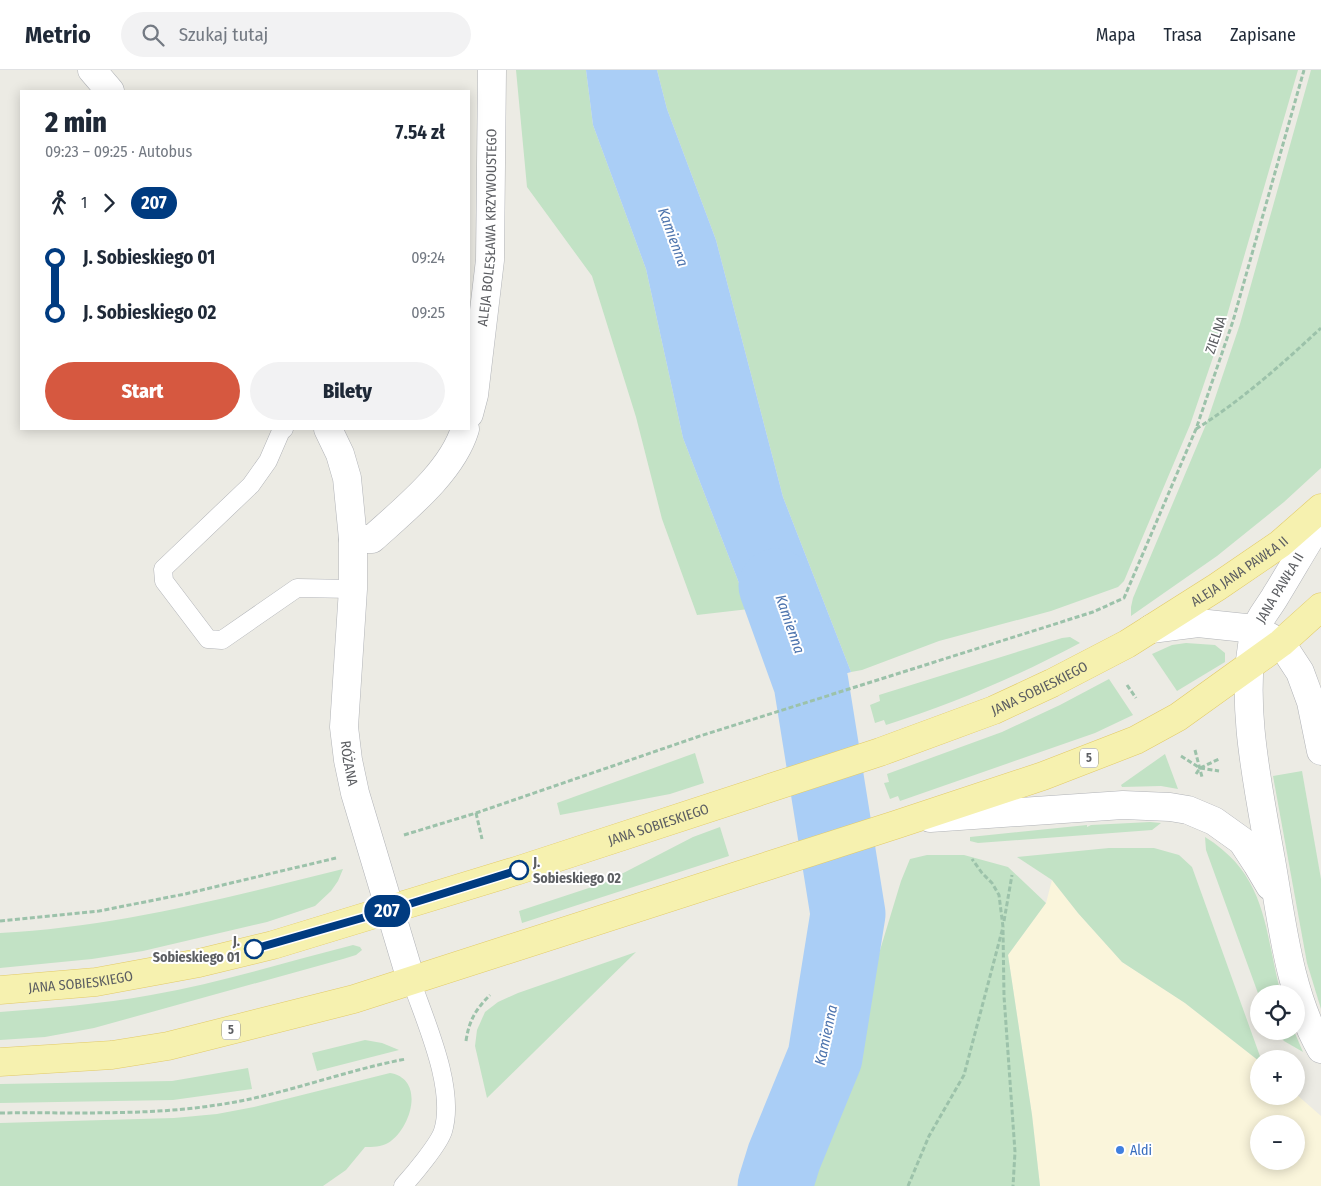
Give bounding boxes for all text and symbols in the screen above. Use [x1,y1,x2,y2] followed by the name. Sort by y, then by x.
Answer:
[121,12,471,57] search box
[25,21,91,49] text: Metrio
[139,21,167,49] icon: search
[179,23,268,46] text: Szukaj tutaj
[1096,24,1135,46] text: Mapa
[1163,24,1202,46] text: Trasa
[1230,24,1296,46] text: Zapisane
[45,106,107,139] text: 2 min
[395,121,445,144] text: 7.54 zł
[474,128,500,327] street label: ALEJA BOLESŁAWA KRZYWOUSTEGO
[45,142,192,161] text: 09:23 – 09:25 · Autobus
[45,189,73,217] icon: walk
[95,189,123,217] icon: forward
[141,192,167,214] text: 207
[81,193,87,212] text: 1
[654,205,692,269] water label: Kamienna
[83,246,215,269] text: J. Sobieskiego 01
[411,248,445,267] text: 09:24
[83,301,216,324] text: J. Sobieskiego 02
[411,303,445,322] text: 09:25
[1202,313,1231,356] street label: ZIELNA
[45,362,240,420] button: Start
[250,362,445,420] button: Bilety
[1187,532,1289,610] street label: ALEJA JANA PAWŁA II
[1252,550,1308,626] street label: JANA PAWŁA II
[772,592,809,656] water label: Kamienna
[989,657,1091,719] street label: JANA SOBIESKIEGO
[337,740,362,788] street label: RÓŻANA
[1080,748,1098,768] road number: 5
[606,800,711,849] street label: JANA SOBIESKIEGO
[532,854,622,887] place label: J. Sobieskiego 02
[509,860,529,880] marker: J. Sobieskiego 02
[358,895,416,927] line badge: 207
[374,900,400,922] text: 207
[153,933,240,966] place label: J. Sobieskiego 01
[244,939,264,959] marker: J. Sobieskiego 01
[28,967,134,996] street label: JANA SOBIESKIEGO
[1250,985,1305,1170] map controls
[1250,985,1305,1040] button: locate
[811,1003,841,1067] water label: Kamienna
[222,1020,240,1040] road number: 5
[1250,1050,1305,1105] button: +
[1250,1115,1305,1170] button: −
[1130,1142,1152,1159] place label: Aldi
[1114,1144,1126,1156] marker: Aldi

